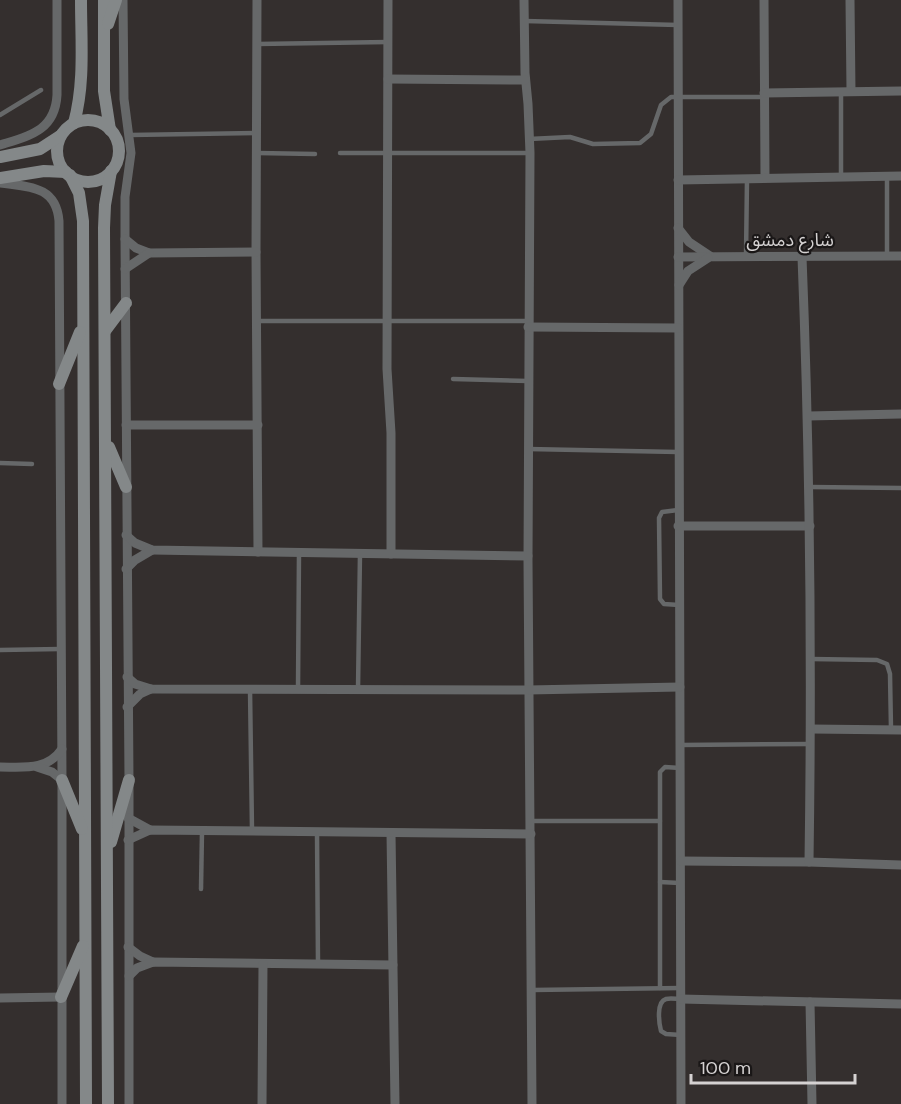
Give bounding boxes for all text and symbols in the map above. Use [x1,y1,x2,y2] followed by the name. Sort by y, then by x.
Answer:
[746,228,834,254] street label: شارع دمشق
[691,1047,854,1085] scale bar
[700,1056,751,1080] text: 100 m

